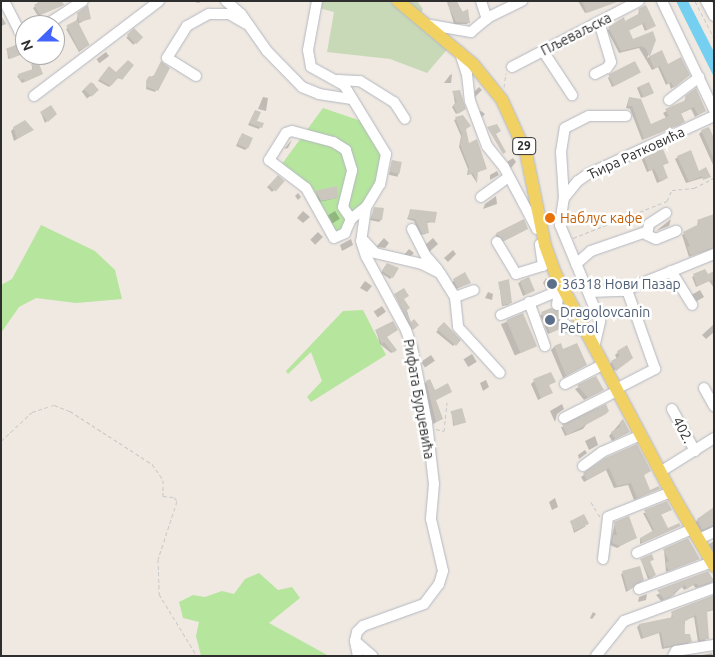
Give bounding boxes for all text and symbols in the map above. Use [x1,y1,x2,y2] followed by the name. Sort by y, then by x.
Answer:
[538,9,614,59] street label: Пљеваљска
[15,15,65,65] north arrow
[18,37,36,53] text: N
[585,123,687,183] street label: Ћира Ратковића
[512,136,536,156] road number: 29
[560,210,643,226] place label: Наблус кафе
[544,212,556,224] marker: Наблус кафе
[562,276,681,292] place label: 36318 Нови Пазар
[546,278,558,290] marker: 36318 Нови Пазар
[560,304,650,336] place label: Dragolovcanin Petrol
[544,314,556,326] marker: Dragolovcanin Petrol
[400,338,438,460] street label: Рифата Бурџевића
[669,414,697,446] street label: 402.

